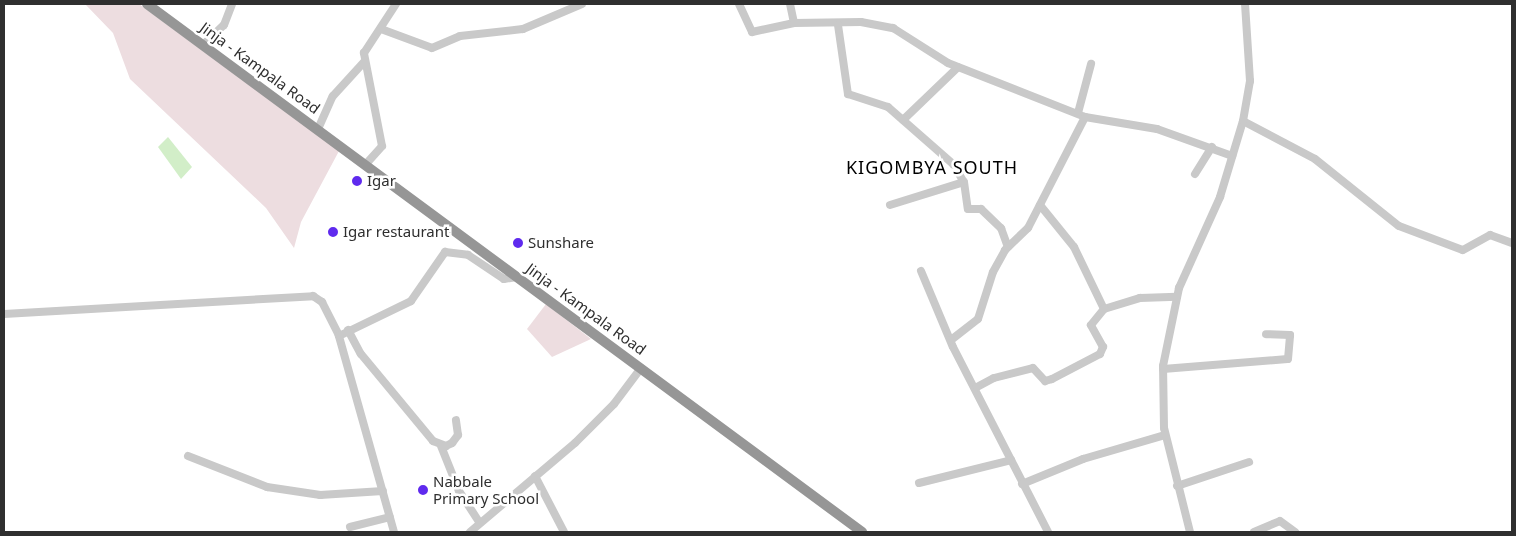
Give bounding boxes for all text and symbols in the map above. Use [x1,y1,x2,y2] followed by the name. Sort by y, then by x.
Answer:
[197,18,323,118] street label: Jinja - Kampala Road
[844,156,1020,178] district label: KIGOMBYA SOUTH
[367,172,396,190] place label: Igar
[351,175,363,187] marker: Igar
[343,223,449,241] place label: Igar restaurant
[327,226,339,238] marker: Igar restaurant
[528,234,594,252] place label: Sunshare
[512,237,524,249] marker: Sunshare
[523,259,649,359] street label: Jinja - Kampala Road
[433,472,539,507] place label: Nabbale Primary School
[417,484,429,496] marker: Nabbale Primary School

